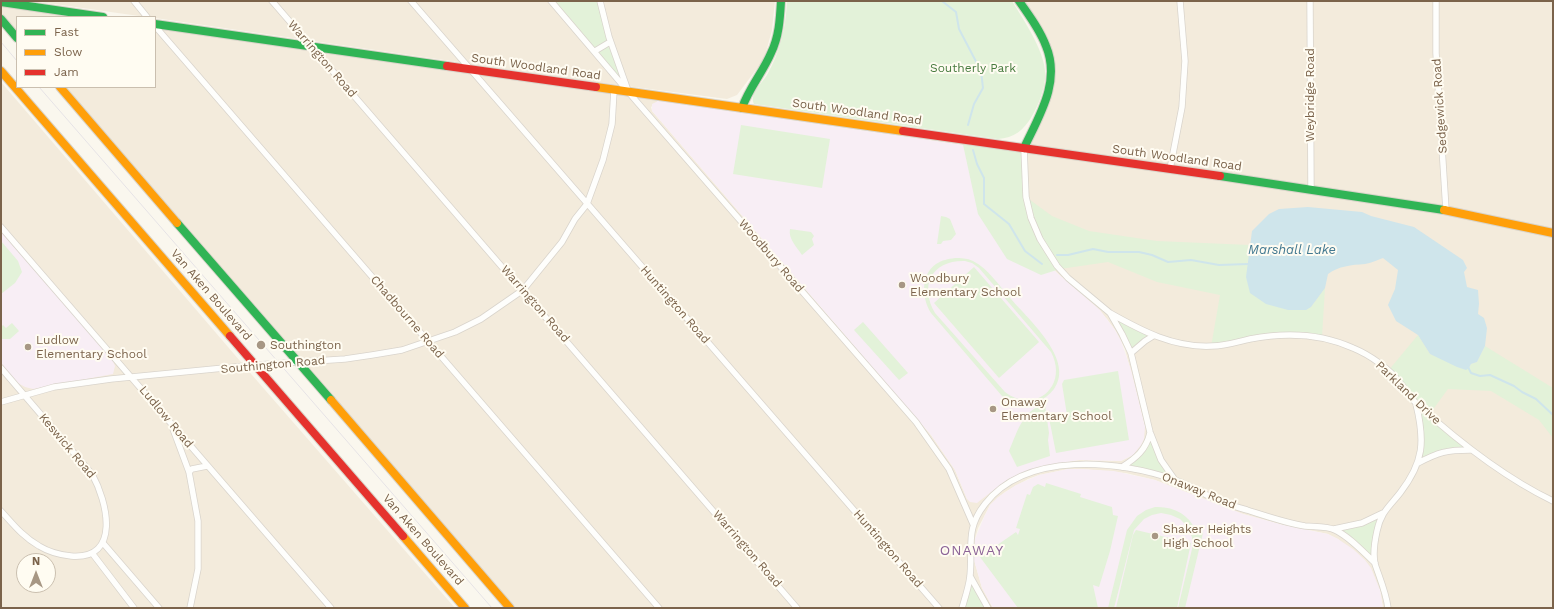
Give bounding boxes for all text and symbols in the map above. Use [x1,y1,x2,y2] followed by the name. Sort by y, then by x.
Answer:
[16,16,156,88] legend
[285,17,359,101] street label: Warrington Road
[54,25,79,39] text: Fast
[54,45,82,59] text: Slow
[1303,48,1317,142] street label: Weybridge Road
[470,51,602,83] street label: South Woodland Road
[1429,58,1451,154] street label: Sedgewick Road
[930,61,1016,75] park label: Southerly Park
[54,65,79,79] text: Jam
[791,96,923,128] street label: South Woodland Road
[1111,142,1243,174] street label: South Woodland Road
[735,216,807,296] street label: Woodbury Road
[1248,242,1336,258] water label: Marshall Lake
[167,246,255,344] street label: Van Aken Boulevard
[498,262,572,346] street label: Warrington Road
[637,263,713,347] street label: Huntington Road
[910,271,1021,299] place label: Woodbury Elementary School
[367,273,447,361] street label: Chadbourne Road
[897,280,907,290] marker: Woodbury Elementary School
[36,333,147,361] place label: Ludlow Elementary School
[270,338,341,352] place label: Southington
[255,339,267,351] marker: Southington
[23,342,33,352] marker: Ludlow Elementary School
[220,353,326,377] street label: Southington Road
[1372,358,1444,428] street label: Parkland Drive
[136,383,196,451] street label: Ludlow Road
[1001,395,1112,423] place label: Onaway Elementary School
[988,404,998,414] marker: Onaway Elementary School
[36,411,98,481] street label: Keswick Road
[1160,470,1238,512] street label: Onaway Road
[379,491,467,589] street label: Van Aken Boulevard
[710,507,784,591] street label: Warrington Road
[850,507,926,591] street label: Huntington Road
[1163,522,1251,550] place label: Shaker Heights High School
[1150,531,1160,541] marker: Shaker Heights High School
[940,543,1004,559] district label: ONAWAY
[16,553,56,593] north arrow
[32,555,40,568] text: N

